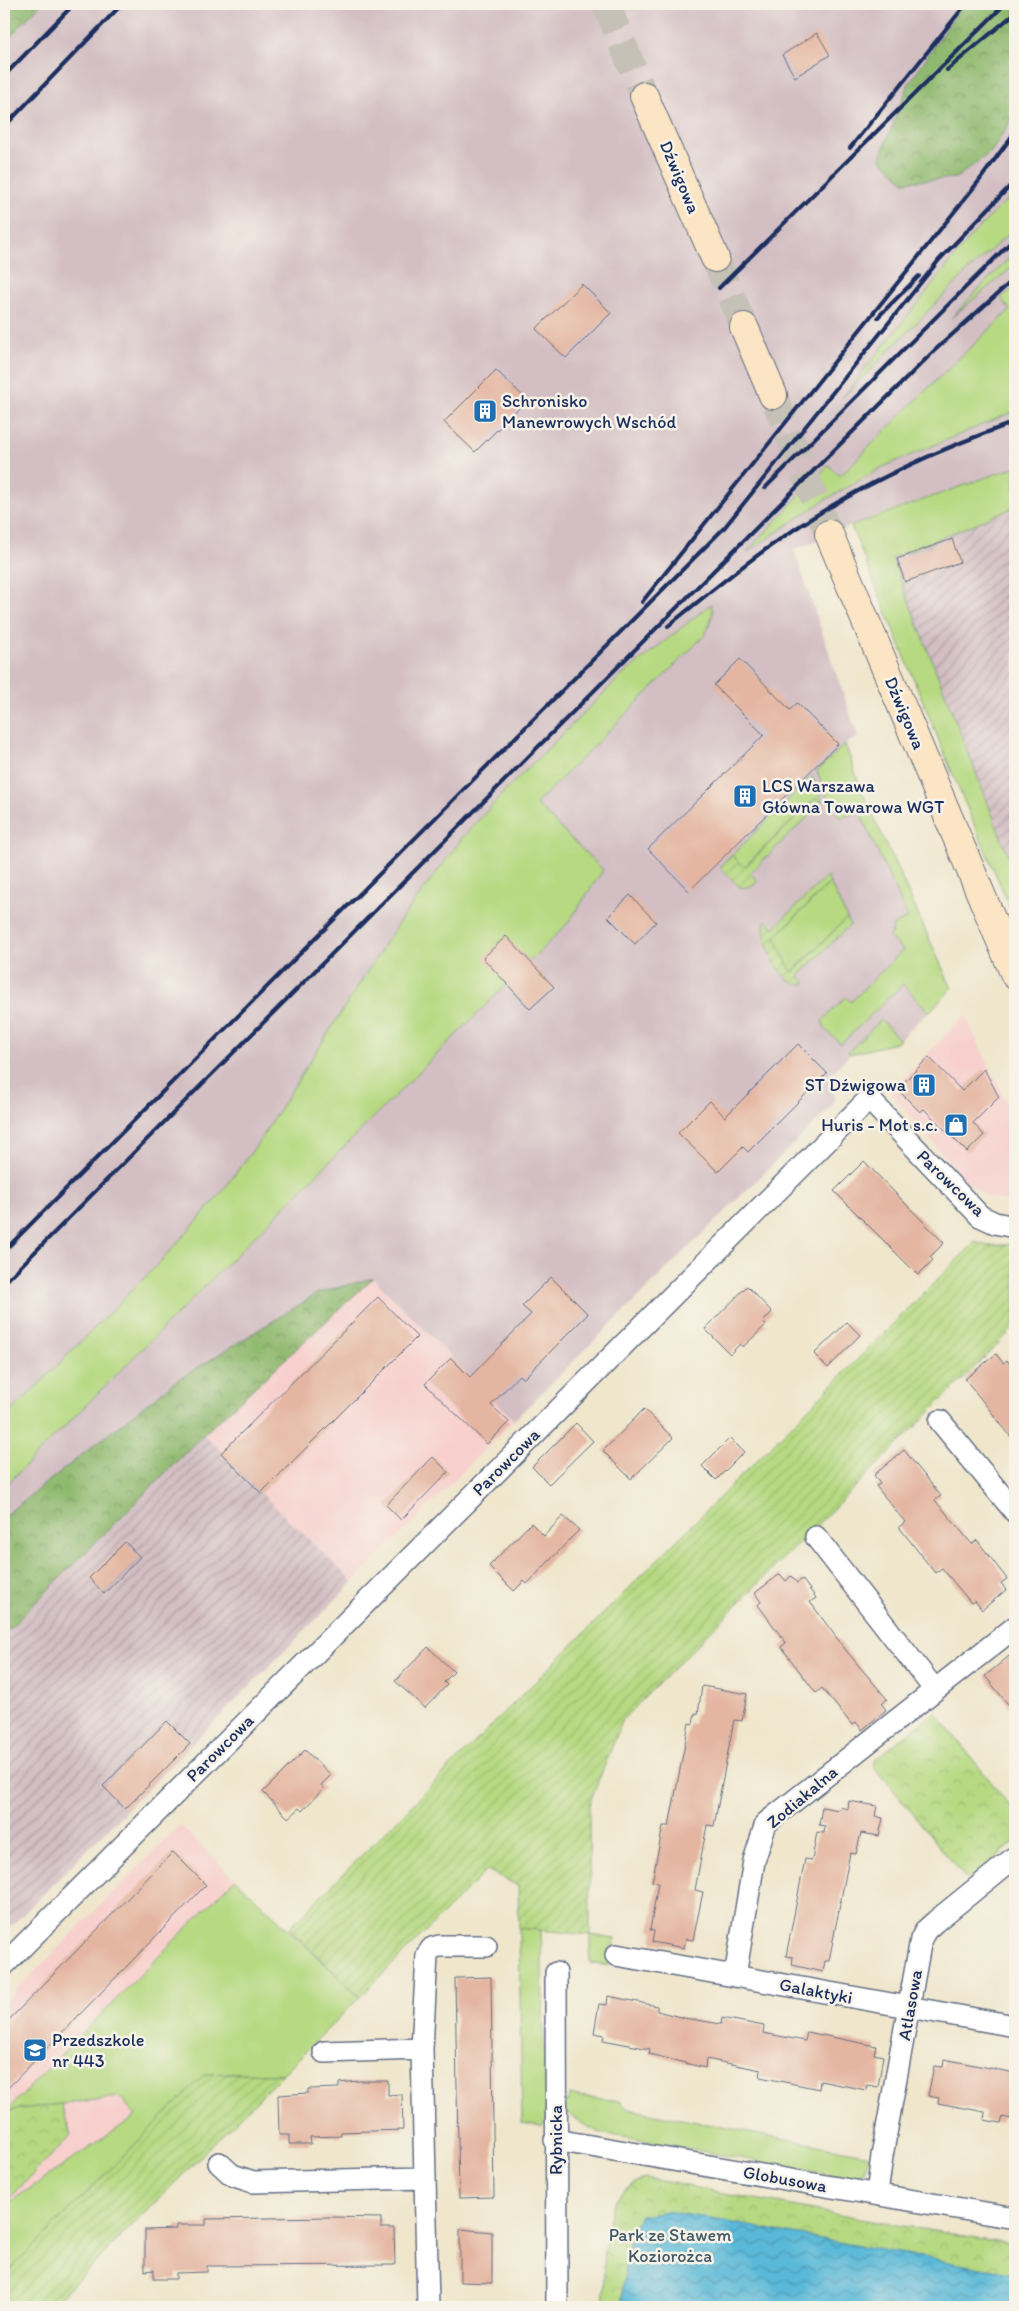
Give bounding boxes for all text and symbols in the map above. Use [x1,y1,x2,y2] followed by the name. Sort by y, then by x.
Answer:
[655,137,705,217] street label: Dźwigowa
[502,390,676,433] place label: Schronisko Manewrowych Wschód
[472,398,498,424] building icon: Schronisko Manewrowych Wschód
[880,673,930,753] street label: Dźwigowa
[762,775,944,818] place label: LCS Warszawa Główna Towarowa WGT
[732,783,758,809] building icon: LCS Warszawa Główna Towarowa WGT
[911,1072,937,1098] building icon: ST Dźwigowa
[805,1074,907,1096] place label: ST Dźwigowa
[943,1112,969,1138] shop icon: Huris - Mot s.c.
[821,1114,938,1136] place label: Huris - Mot s.c.
[912,1145,990,1221] street label: Parowcowa
[468,1423,545,1500] street label: Parowcowa
[182,1709,259,1786] street label: Parowcowa
[762,1761,842,1833] street label: Zodiakalna
[893,1967,927,2042] street label: Atlasowa
[778,1973,854,2009] street label: Galaktyki
[52,2029,144,2072] place label: Przedszkole nr 443
[22,2037,48,2063] school or university icon: Przedszkole nr 443
[545,2105,567,2175] street label: Rybnicka
[741,2161,829,2197] street label: Globusowa
[609,2224,731,2267] park label: Park ze Stawem Koziorożca

